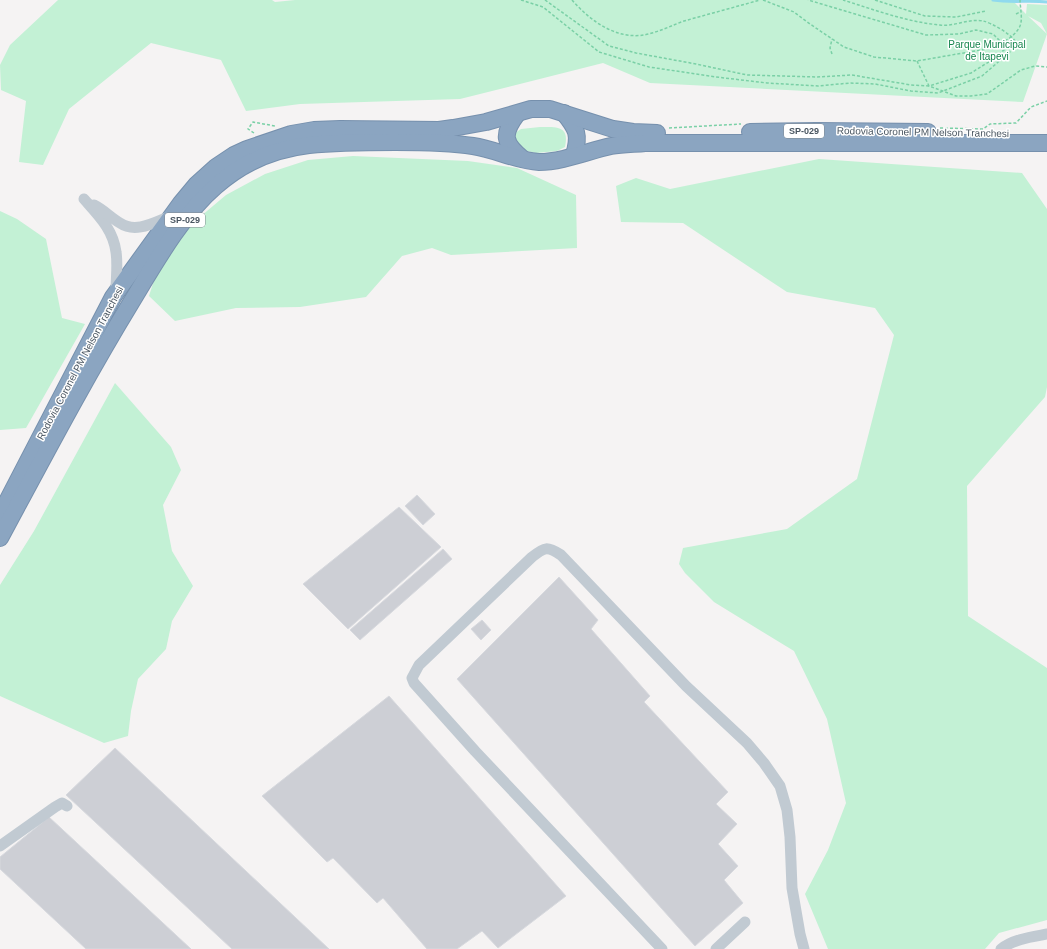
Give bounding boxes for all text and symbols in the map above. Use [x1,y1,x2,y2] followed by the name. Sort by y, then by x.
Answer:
[948,39,1026,62] park label: Parque Municipal de Itapevi
[784,124,824,138] road number: SP-029
[837,125,1009,139] street label: Rodovia Coronel PM Nelson Tranchesi
[165,213,205,227] road number: SP-029
[35,284,125,442] street label: Rodovia Coronel PM Nelson Tranchesi

